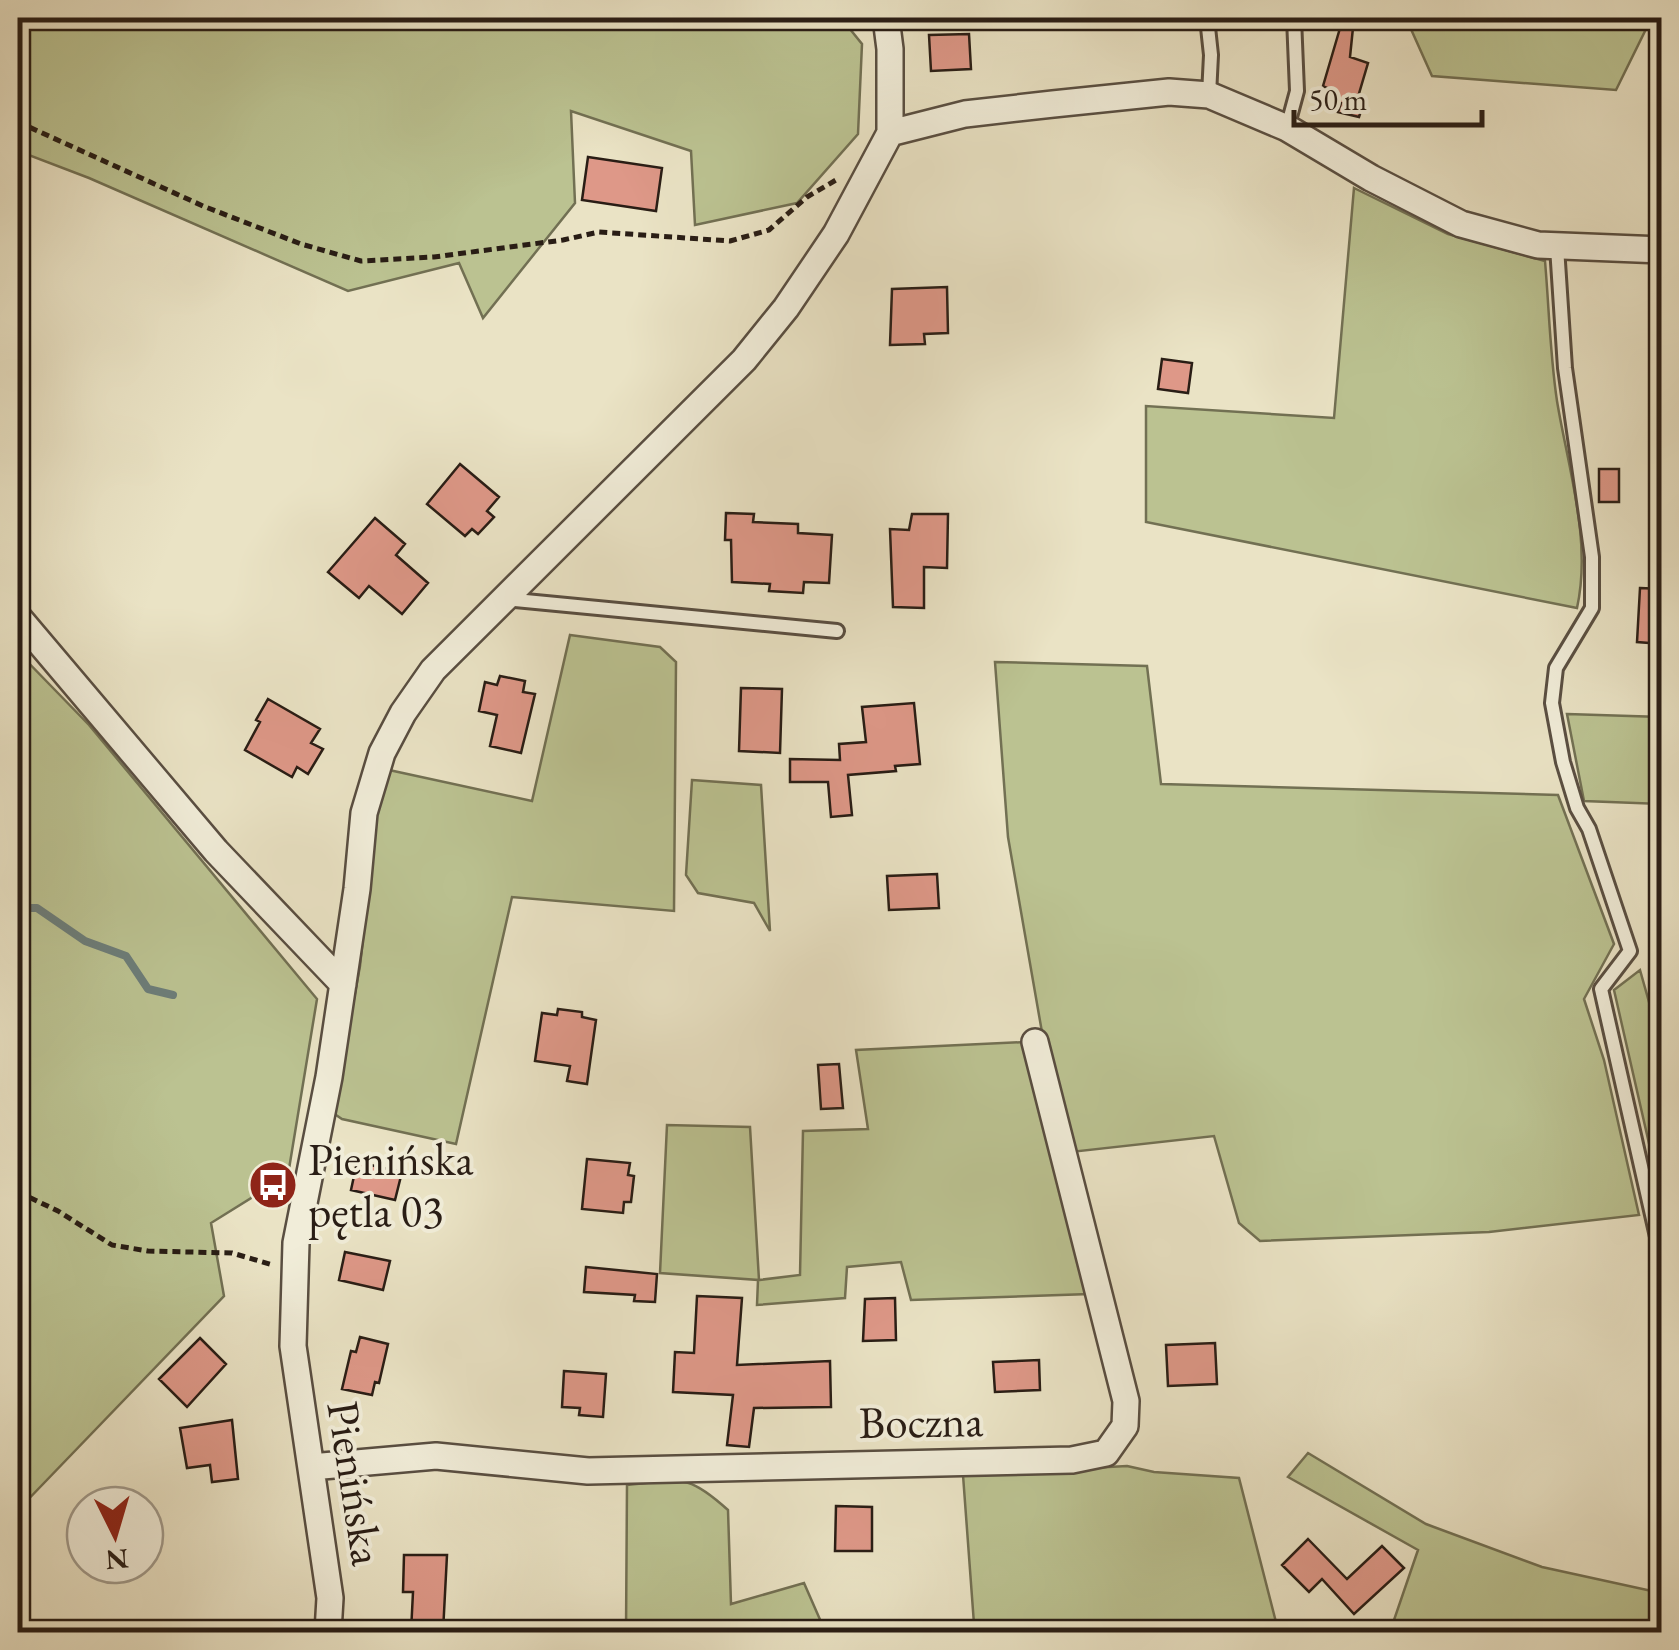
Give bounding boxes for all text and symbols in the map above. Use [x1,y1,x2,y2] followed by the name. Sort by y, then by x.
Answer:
[1294,65,1482,127] scale bar
[1309,80,1367,119] text: 50 m
[308,1130,474,1240] place label: Pienińska pętla 03
[247,1159,299,1211] bus stop icon: Pienińska pętla 03
[858,1391,984,1451] street label: Boczna
[314,1397,398,1569] street label: Pienińska
[65,1485,165,1585] north arrow
[104,1541,130,1579] text: N

